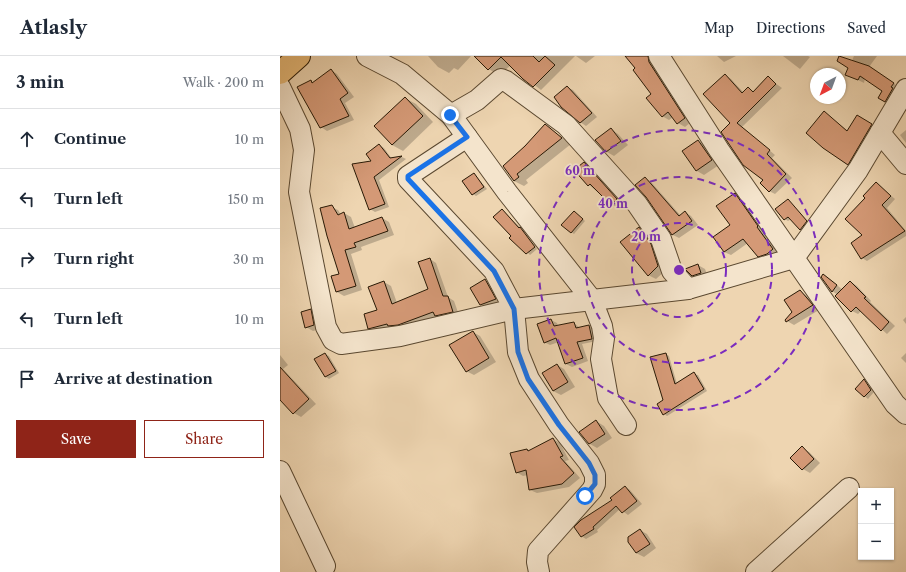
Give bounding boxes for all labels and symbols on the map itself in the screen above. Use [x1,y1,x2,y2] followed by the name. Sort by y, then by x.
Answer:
[810,68,846,104] north arrow
[441,106,459,124] route end
[565,163,595,178] text: 60 m
[598,196,628,211] text: 40 m
[631,229,661,244] text: 20 m
[672,263,686,277] centre of rings
[576,487,594,505] route start

